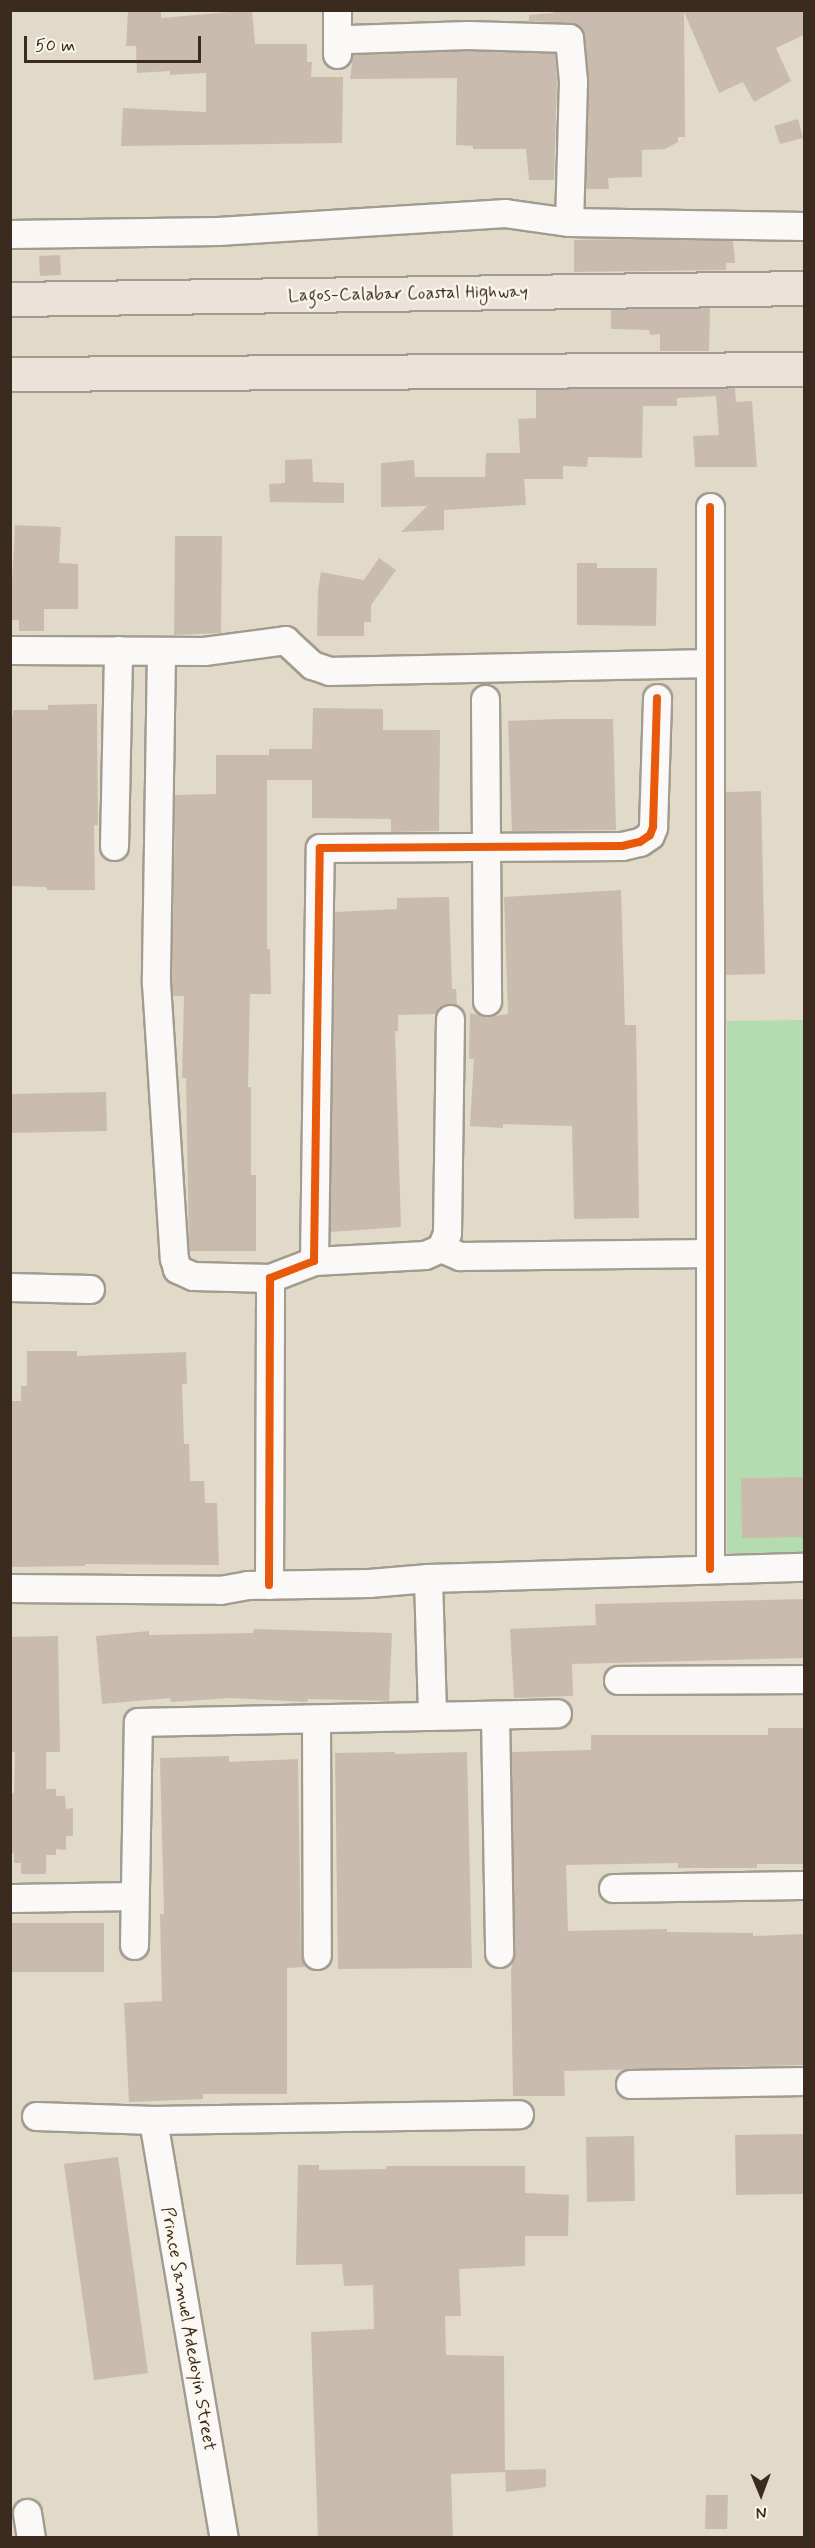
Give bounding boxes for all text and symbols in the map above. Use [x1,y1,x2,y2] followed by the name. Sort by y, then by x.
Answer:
[27,24,204,62] scale bar
[35,34,75,58] text: 50 m
[287,281,529,307] street label: Lagos-Calabar Coastal Highway
[157,2210,219,2448] street label: Prince Samuel Adedoyin Street
[731,2464,791,2524] north arrow
[756,2502,767,2523] text: N

